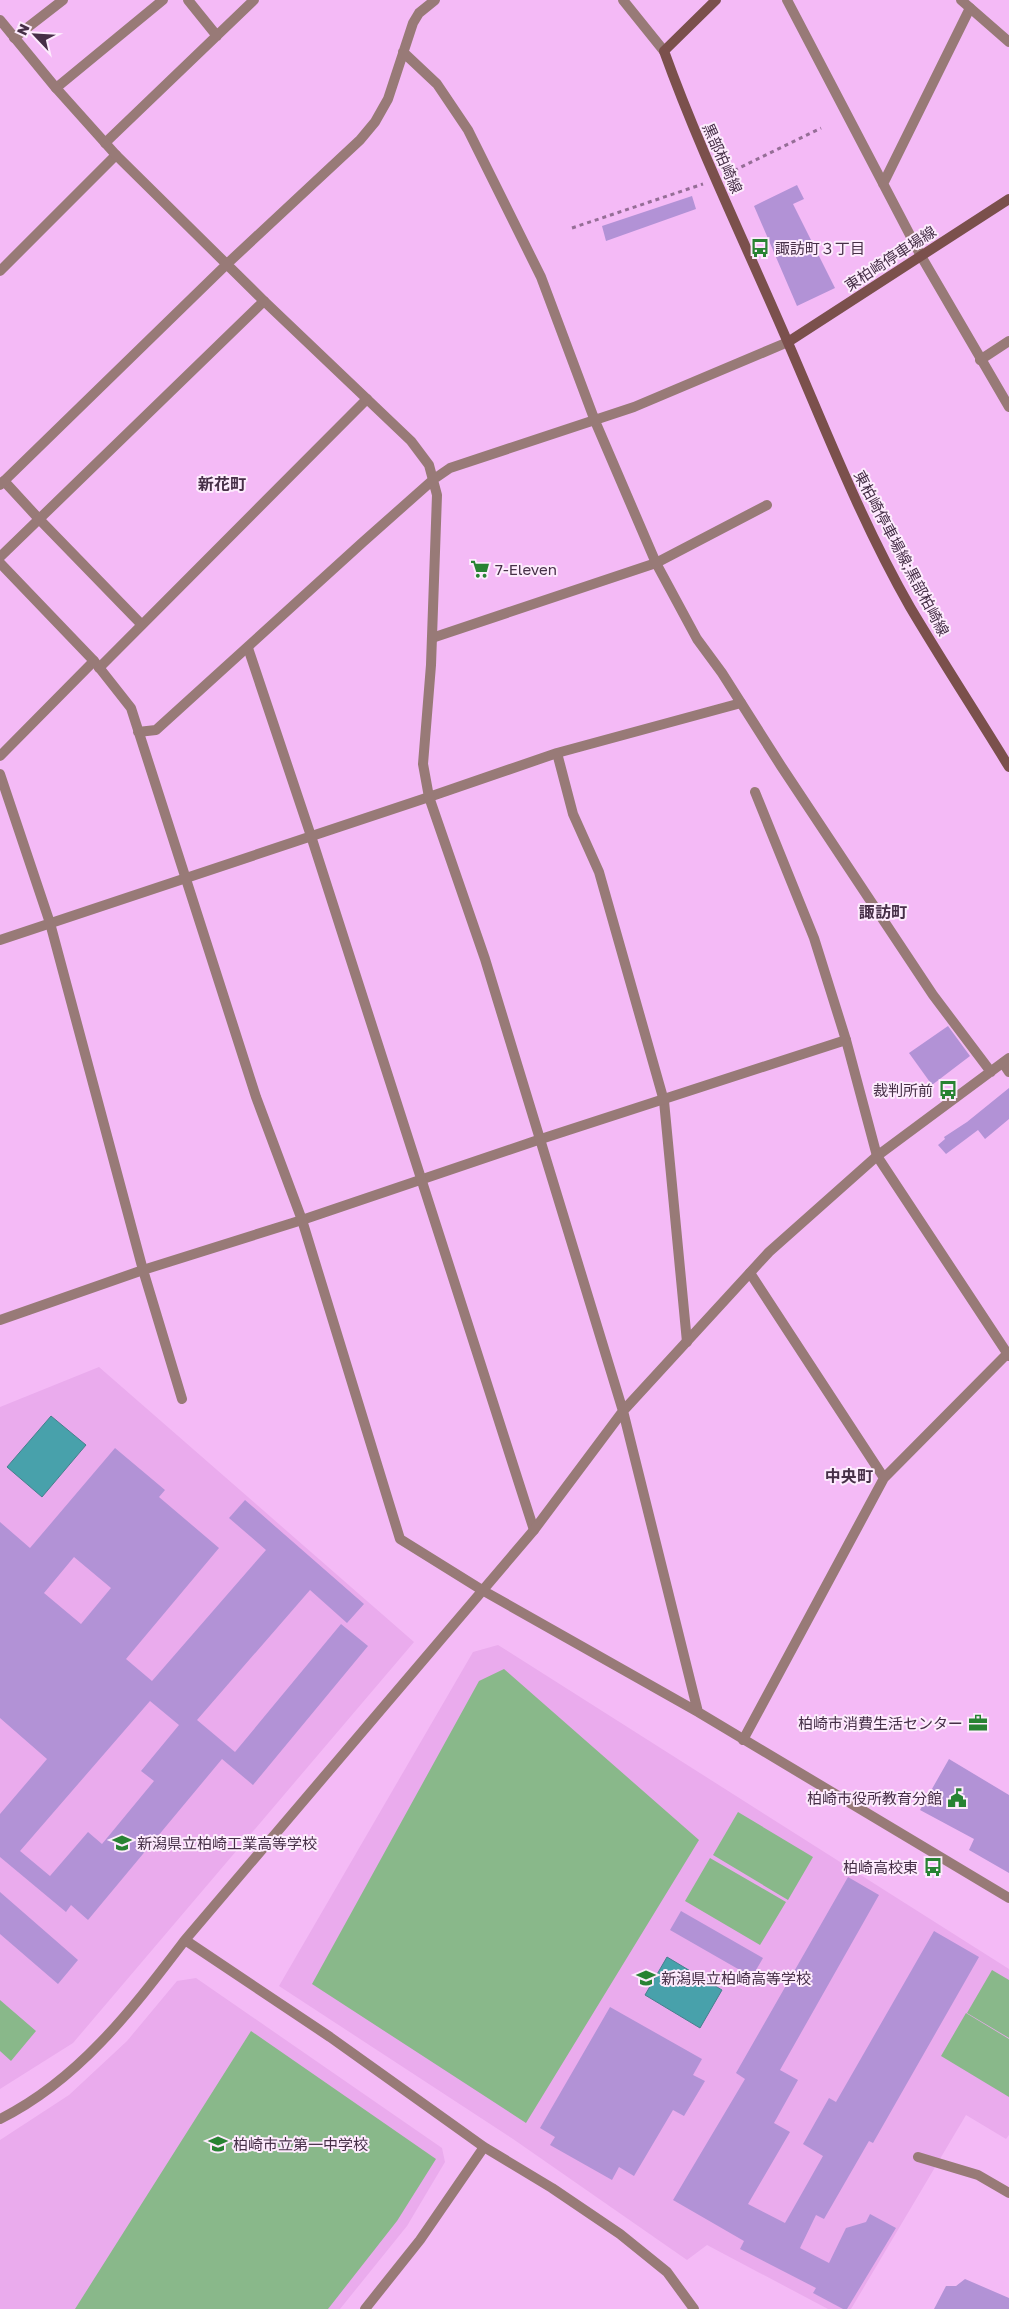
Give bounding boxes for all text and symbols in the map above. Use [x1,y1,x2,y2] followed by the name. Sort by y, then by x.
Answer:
[10,10,60,60] north arrow
[13,21,33,38] text: N
[700,120,746,196] street label: 黒部柏崎線
[841,222,939,294] street label: 東柏崎停車場線
[749,237,771,259] bus stop icon: 諏訪町３丁目
[775,239,865,257] place label: 諏訪町３丁目
[851,467,953,639] street label: 東柏崎停車場線;黒部柏崎線
[198,474,246,494] district label: 新花町
[469,558,491,580] supermarket icon: 7-Eleven
[495,560,557,578] place label: 7-Eleven
[859,902,907,922] district label: 諏訪町
[937,1079,959,1101] bus stop icon: 裁判所前
[873,1081,933,1099] place label: 裁判所前
[825,1466,873,1486] district label: 中央町
[967,1712,989,1734] office icon: 柏崎市消費生活センター
[798,1714,963,1732] place label: 柏崎市消費生活センター
[946,1787,968,1809] public building icon: 柏崎市役所教育分館
[807,1789,942,1807] place label: 柏崎市役所教育分館
[111,1832,133,1854] school or university icon: 新潟県立柏崎工業高等学校
[137,1834,317,1852] place label: 新潟県立柏崎工業高等学校
[922,1856,944,1878] bus stop icon: 柏崎高校東
[843,1858,918,1876] place label: 柏崎高校東
[635,1967,657,1989] school or university icon: 新潟県立柏崎高等学校
[661,1969,811,1987] place label: 新潟県立柏崎高等学校
[207,2133,229,2155] school or university icon: 柏崎市立第一中学校
[233,2135,368,2153] place label: 柏崎市立第一中学校

